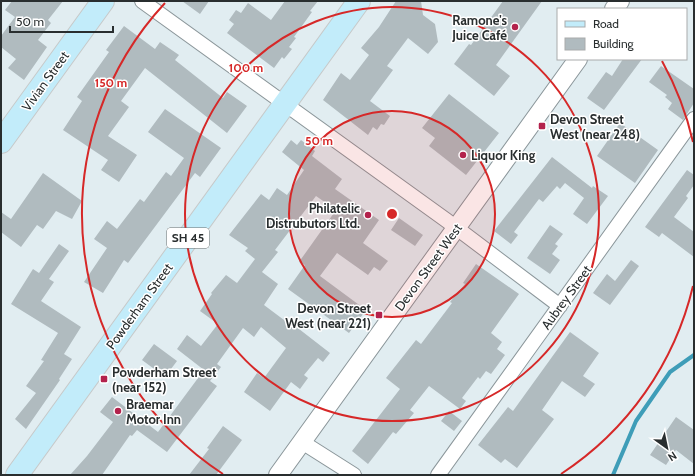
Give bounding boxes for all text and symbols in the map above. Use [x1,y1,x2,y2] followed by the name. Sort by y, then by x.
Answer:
[10,8,113,34] scale bar
[557,8,687,60] legend
[451,12,507,43] place label: Ramone's Juice Café
[16,14,44,29] text: 50 m
[593,16,619,31] text: Road
[510,22,520,32] marker: Ramone's Juice Café
[593,36,635,51] text: Building
[18,47,72,114] street label: Vivian Street
[229,60,263,75] text: 100 m
[95,75,127,90] text: 150 m
[550,111,640,142] place label: Devon Street West (near 248)
[537,121,547,131] marker: Devon Street West (near 248)
[305,133,333,148] text: 50 m
[471,147,536,163] place label: Liquor King
[458,150,468,160] marker: Liquor King
[266,200,360,231] place label: Philatelic Distrubutors Ltd.
[385,207,399,221] centre of rings
[363,210,373,220] marker: Philatelic Distrubutors Ltd.
[391,220,465,314] street label: Devon Street West
[167,228,209,248] road number: SH 45
[102,259,176,352] street label: Powderham Street
[537,261,595,332] street label: Aubrey Street
[285,300,372,331] place label: Devon Street West (near 221)
[374,310,384,320] marker: Devon Street West (near 221)
[112,364,217,395] place label: Powderham Street (near 152)
[99,374,109,384] marker: Powderham Street (near 152)
[126,396,181,427] place label: Braemar Motor Inn
[113,406,123,416] marker: Braemar Motor Inn
[647,428,687,468] north arrow
[665,448,680,464] text: N

